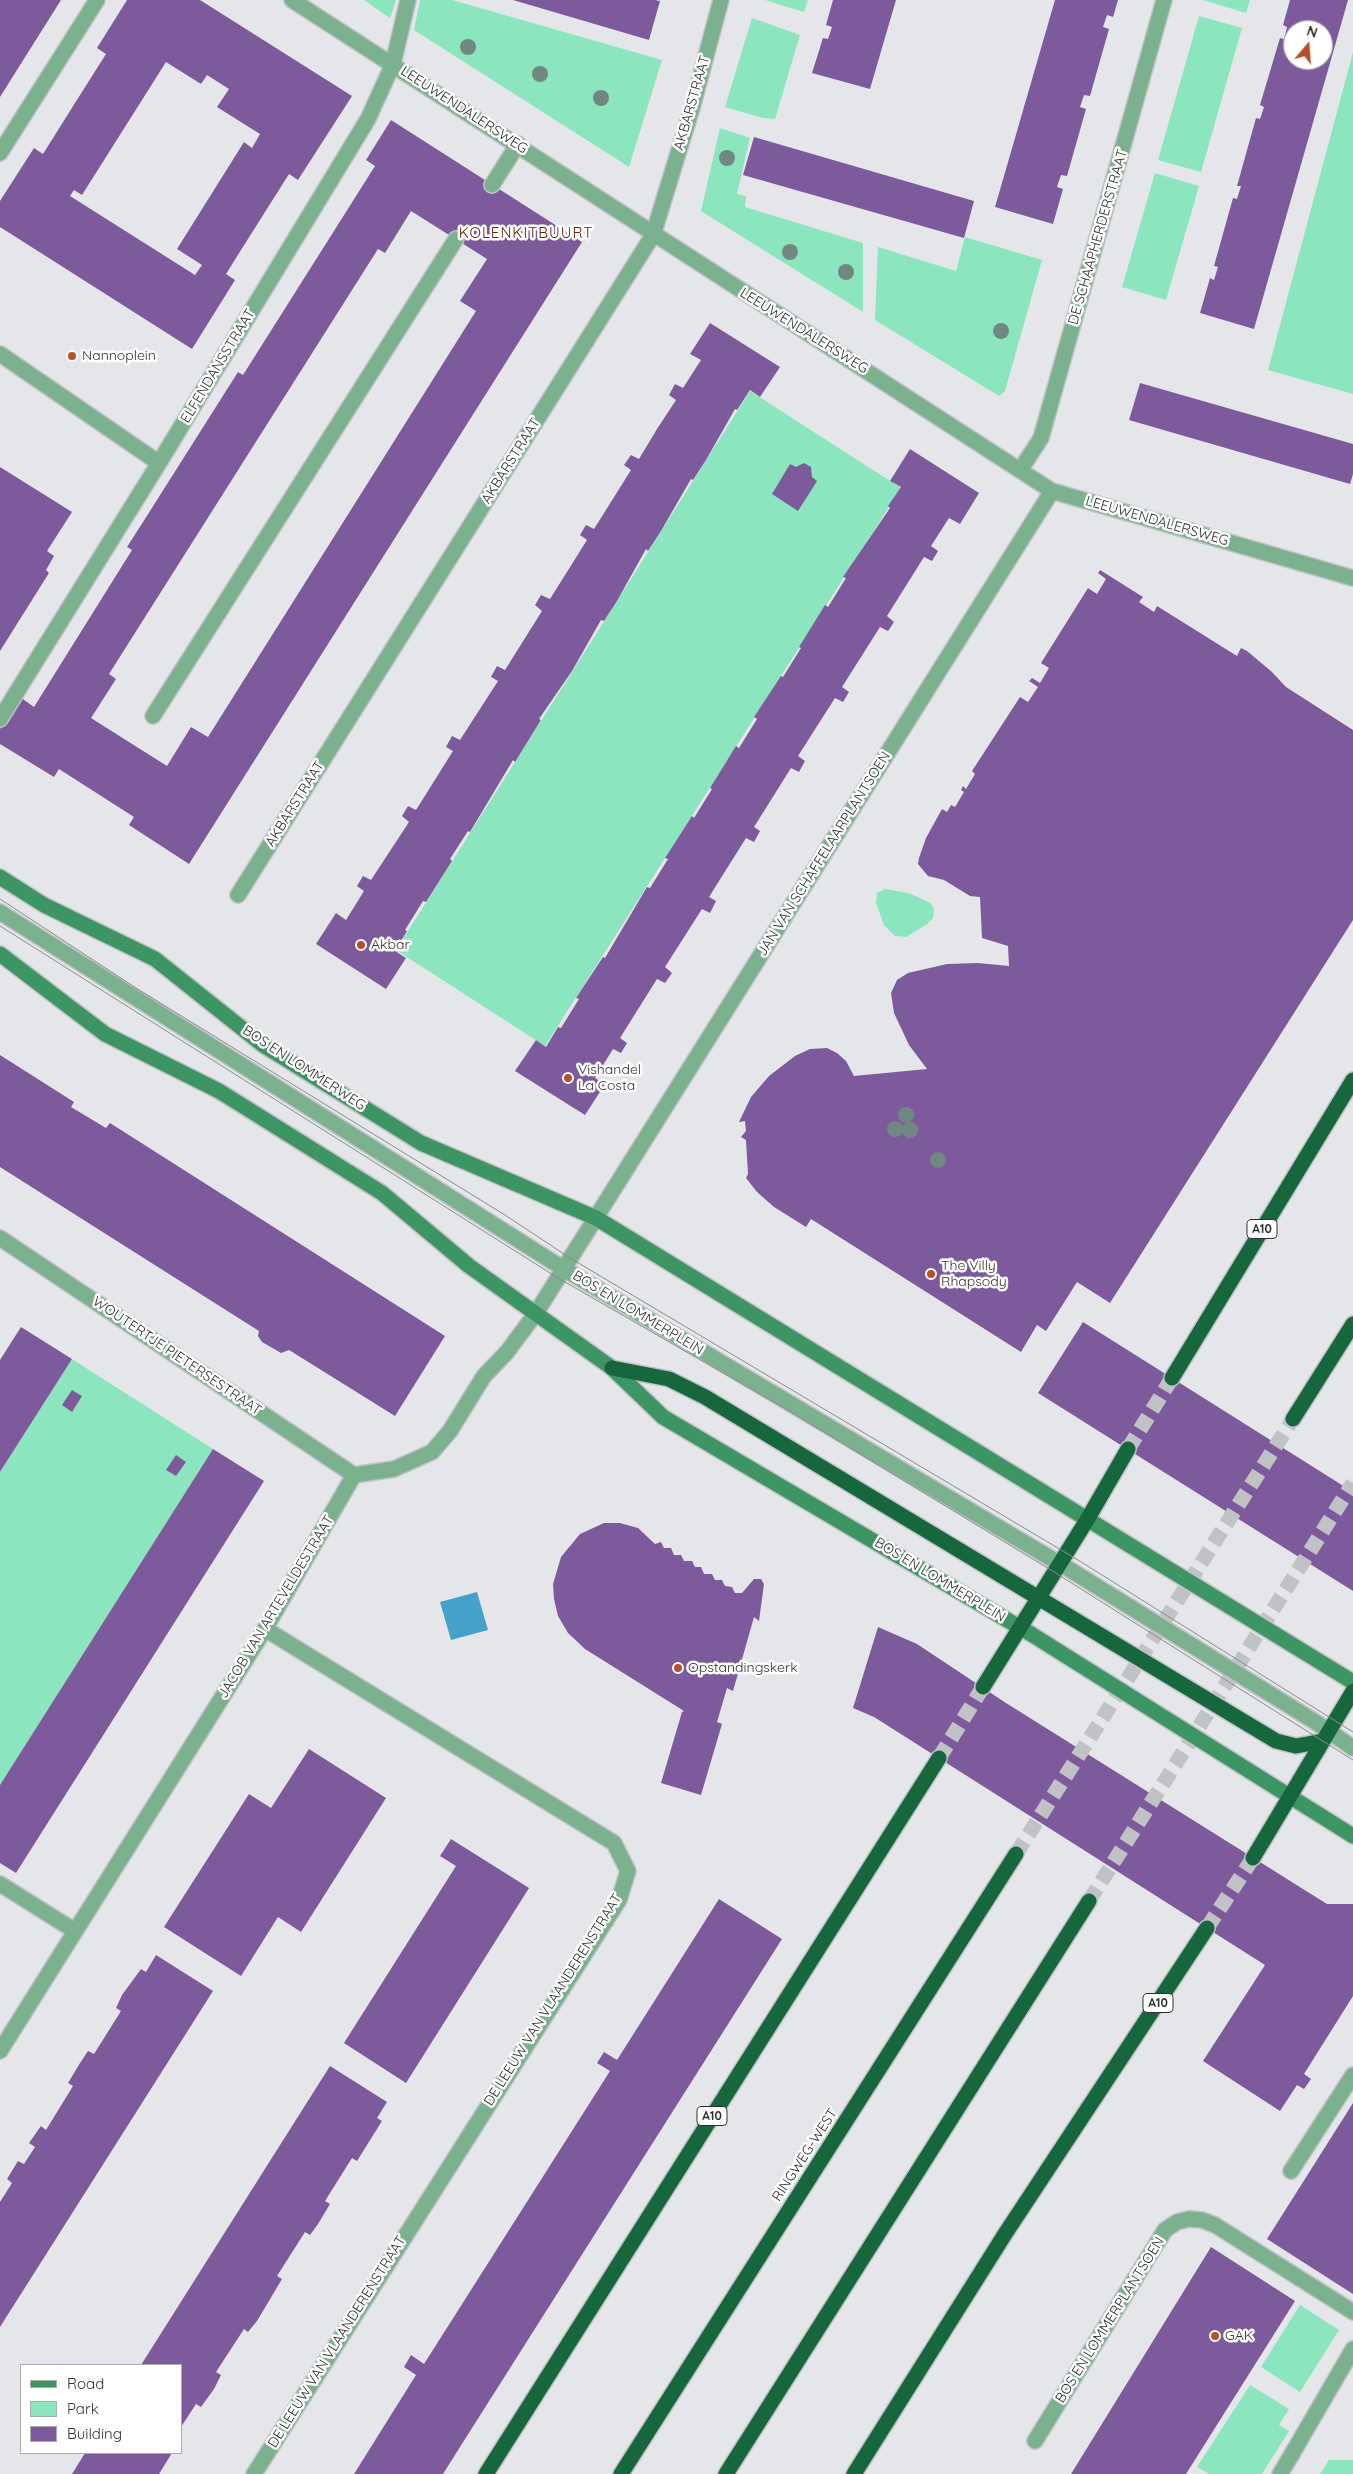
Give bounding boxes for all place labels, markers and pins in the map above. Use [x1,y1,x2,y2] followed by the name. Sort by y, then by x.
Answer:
[82,348,156,364] place label: Nannoplein
[66,350,78,362] marker: Nannoplein
[371,937,410,953] place label: Akbar
[355,939,367,951] marker: Akbar
[578,1062,641,1094] place label: Vishandel La Costa
[562,1072,574,1084] marker: Vishandel La Costa
[941,1258,1007,1290] place label: The Villy Rhapsody
[925,1268,937,1280] marker: The Villy Rhapsody
[688,1660,798,1676] place label: Opstandingskerk
[672,1662,684,1674] marker: Opstandingskerk
[1225,2328,1253,2344] place label: GAK
[1209,2330,1221,2342] marker: GAK

